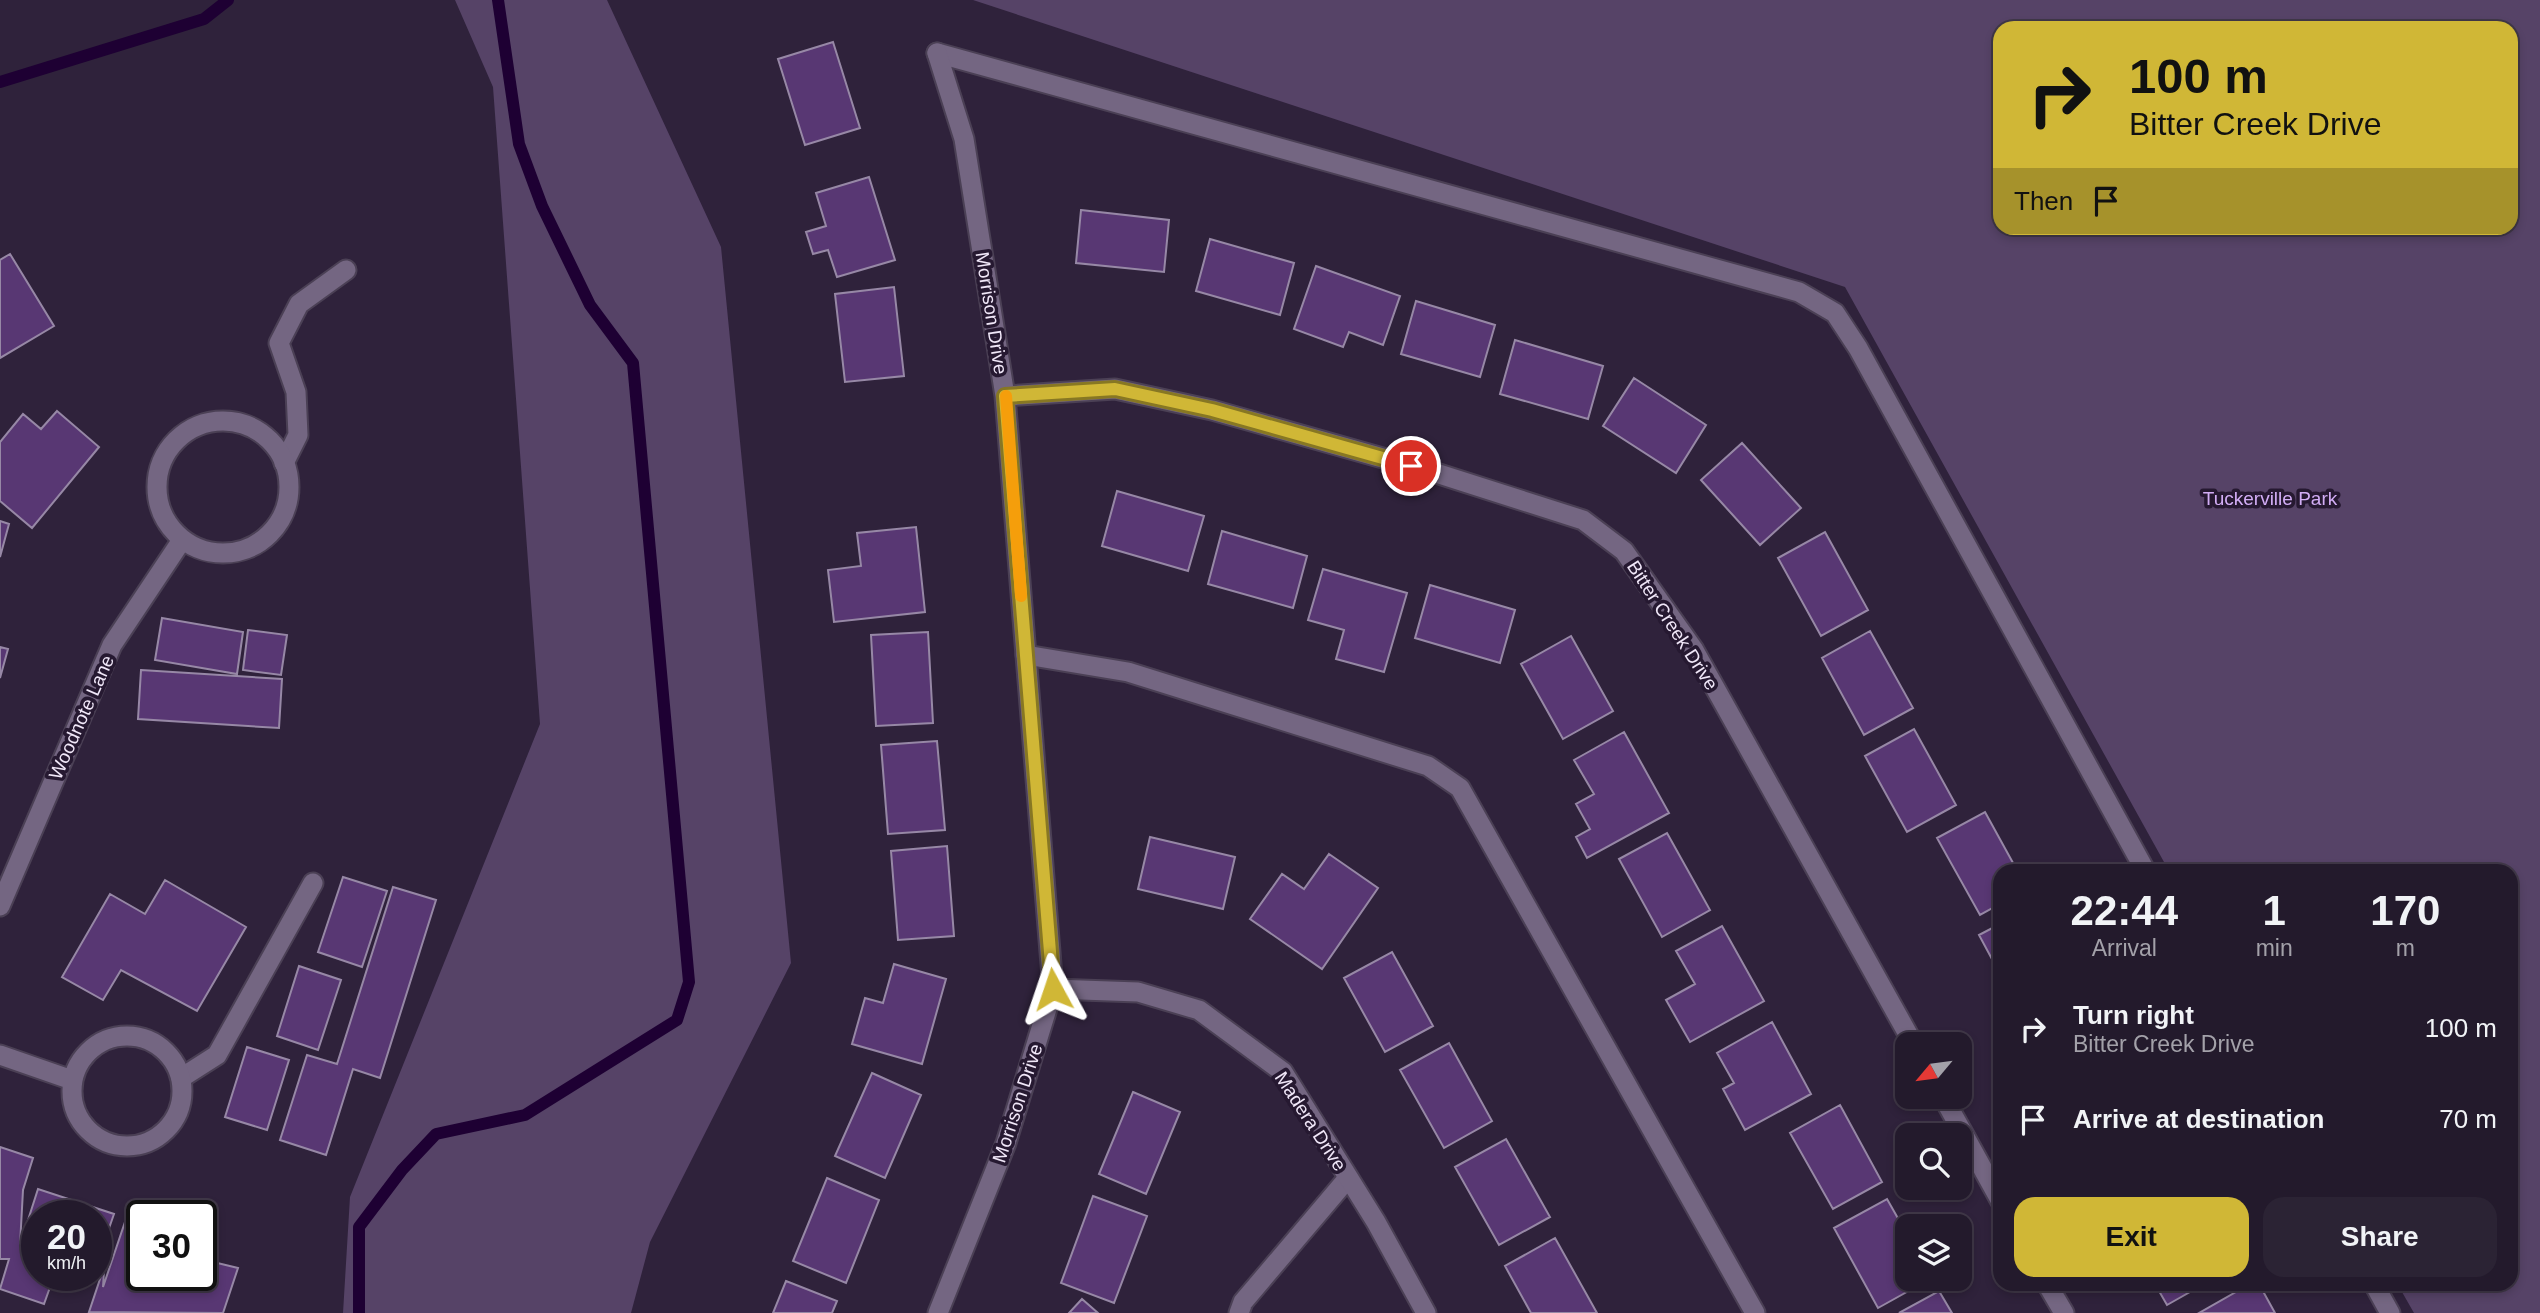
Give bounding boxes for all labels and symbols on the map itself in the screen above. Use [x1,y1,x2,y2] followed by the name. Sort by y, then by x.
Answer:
[971,250,1012,376] street label: Morrison Drive
[1381,436,1441,496] pin
[2203,488,2338,509] park label: Tuckerville Park
[1623,557,1722,694] street label: Bitter Creek Drive
[45,652,118,783] street label: Woodnote Lane
[1016,952,1090,1026] position arrow
[1895,1032,1972,1110] north arrow
[988,1041,1047,1165] street label: Morrison Drive
[1271,1068,1350,1175] street label: Madera Drive
[126,1200,217,1291] speed limit sign: 30

